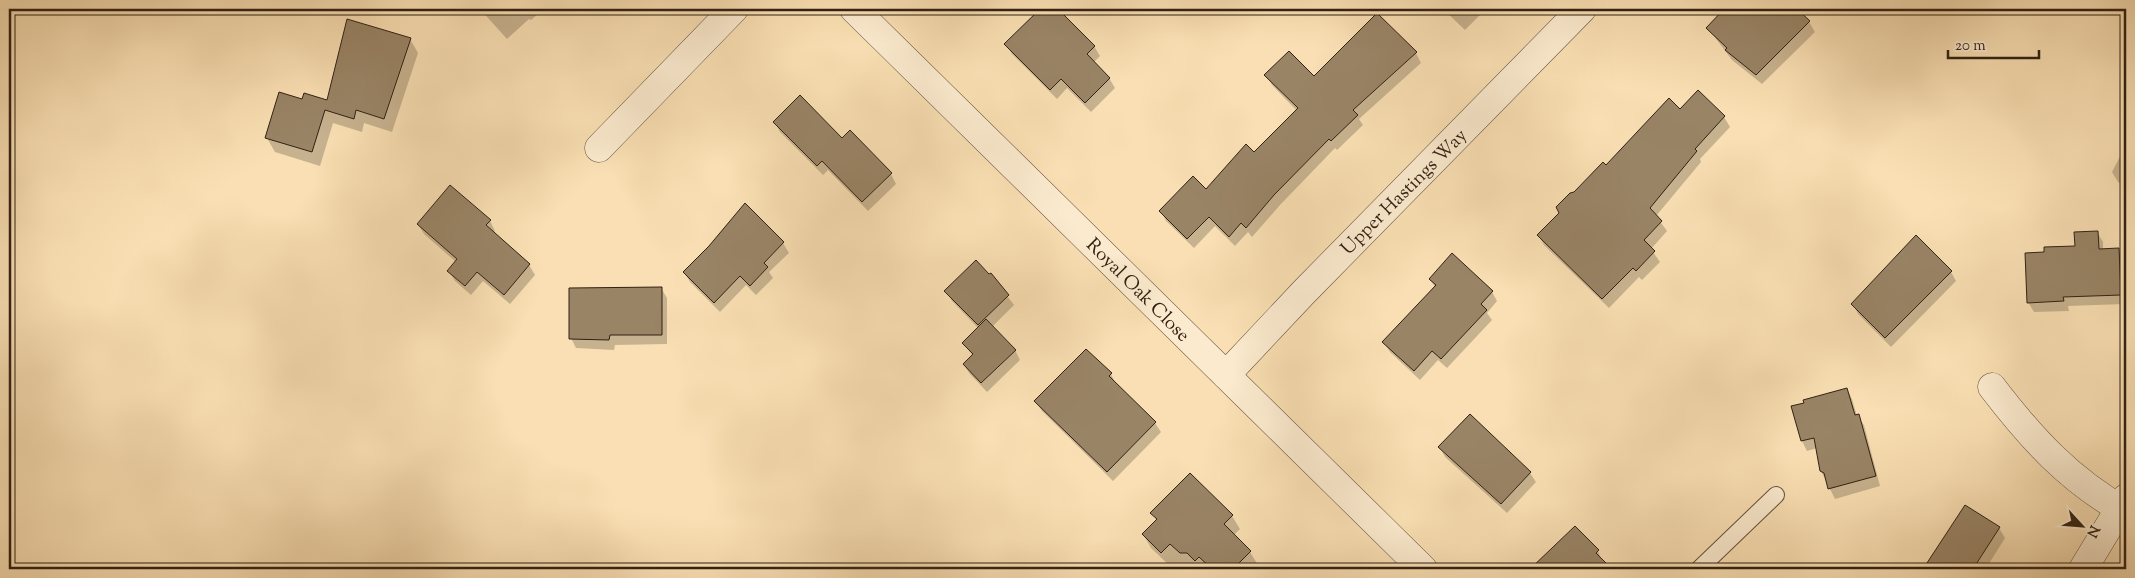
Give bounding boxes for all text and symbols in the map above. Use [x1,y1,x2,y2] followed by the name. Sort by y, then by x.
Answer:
[1948,28,2039,60] scale bar
[1955,36,1986,57] text: 20 m
[1335,123,1475,262] street label: Upper Hastings Way
[1079,233,1195,349] street label: Royal Oak Close
[2058,500,2108,550] north arrow
[2080,521,2103,540] text: N

